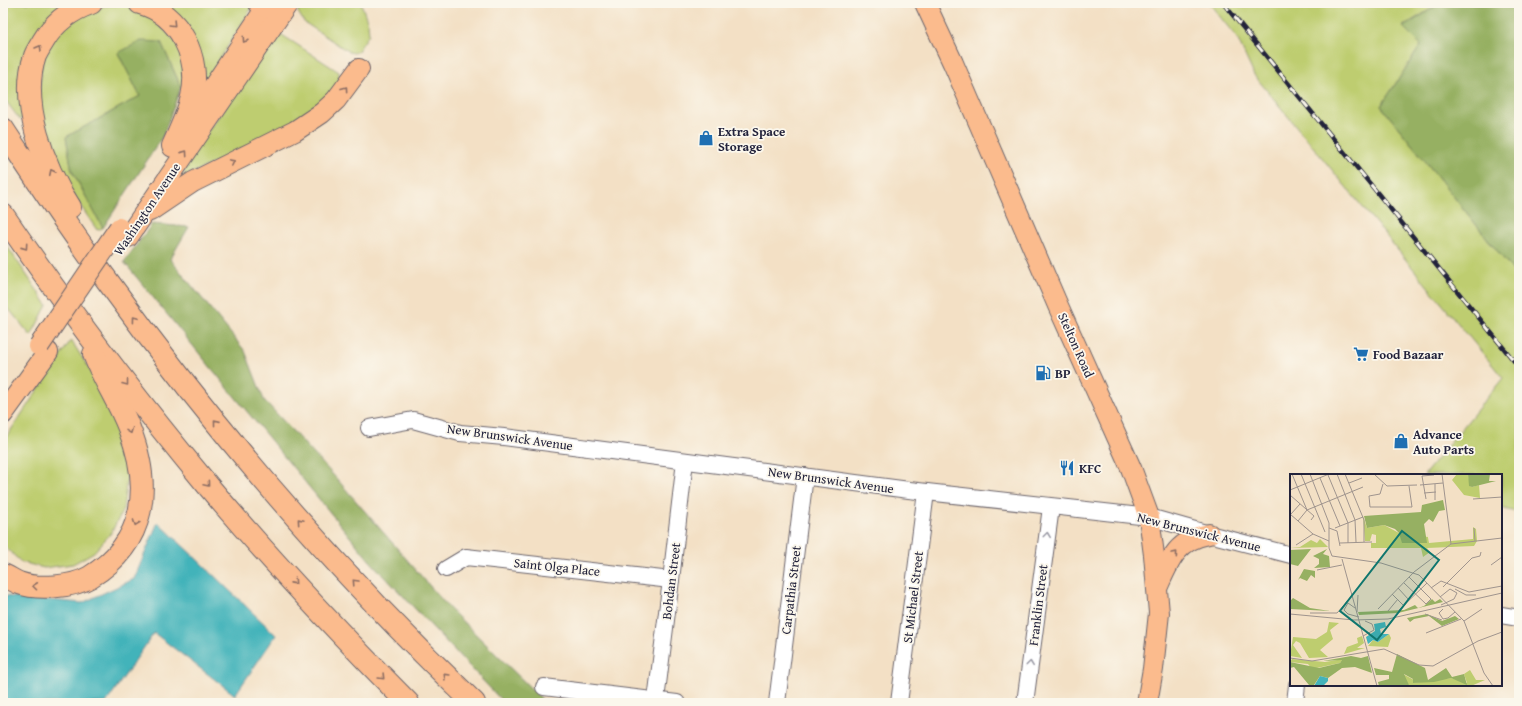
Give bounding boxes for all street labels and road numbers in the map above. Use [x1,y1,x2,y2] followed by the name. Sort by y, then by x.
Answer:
[109,159,185,259] street label: Washington Avenue
[1053,309,1099,381] street label: Stelton Road
[446,419,574,455] street label: New Brunswick Avenue
[767,462,895,498] street label: New Brunswick Avenue
[1135,507,1263,557] street label: New Brunswick Avenue
[657,541,685,621] street label: Bohdan Street
[776,544,806,635] street label: Carpathia Street
[898,549,928,644] street label: St Michael Street
[513,553,601,581] street label: Saint Olga Place
[1024,563,1052,647] street label: Franklin Street

